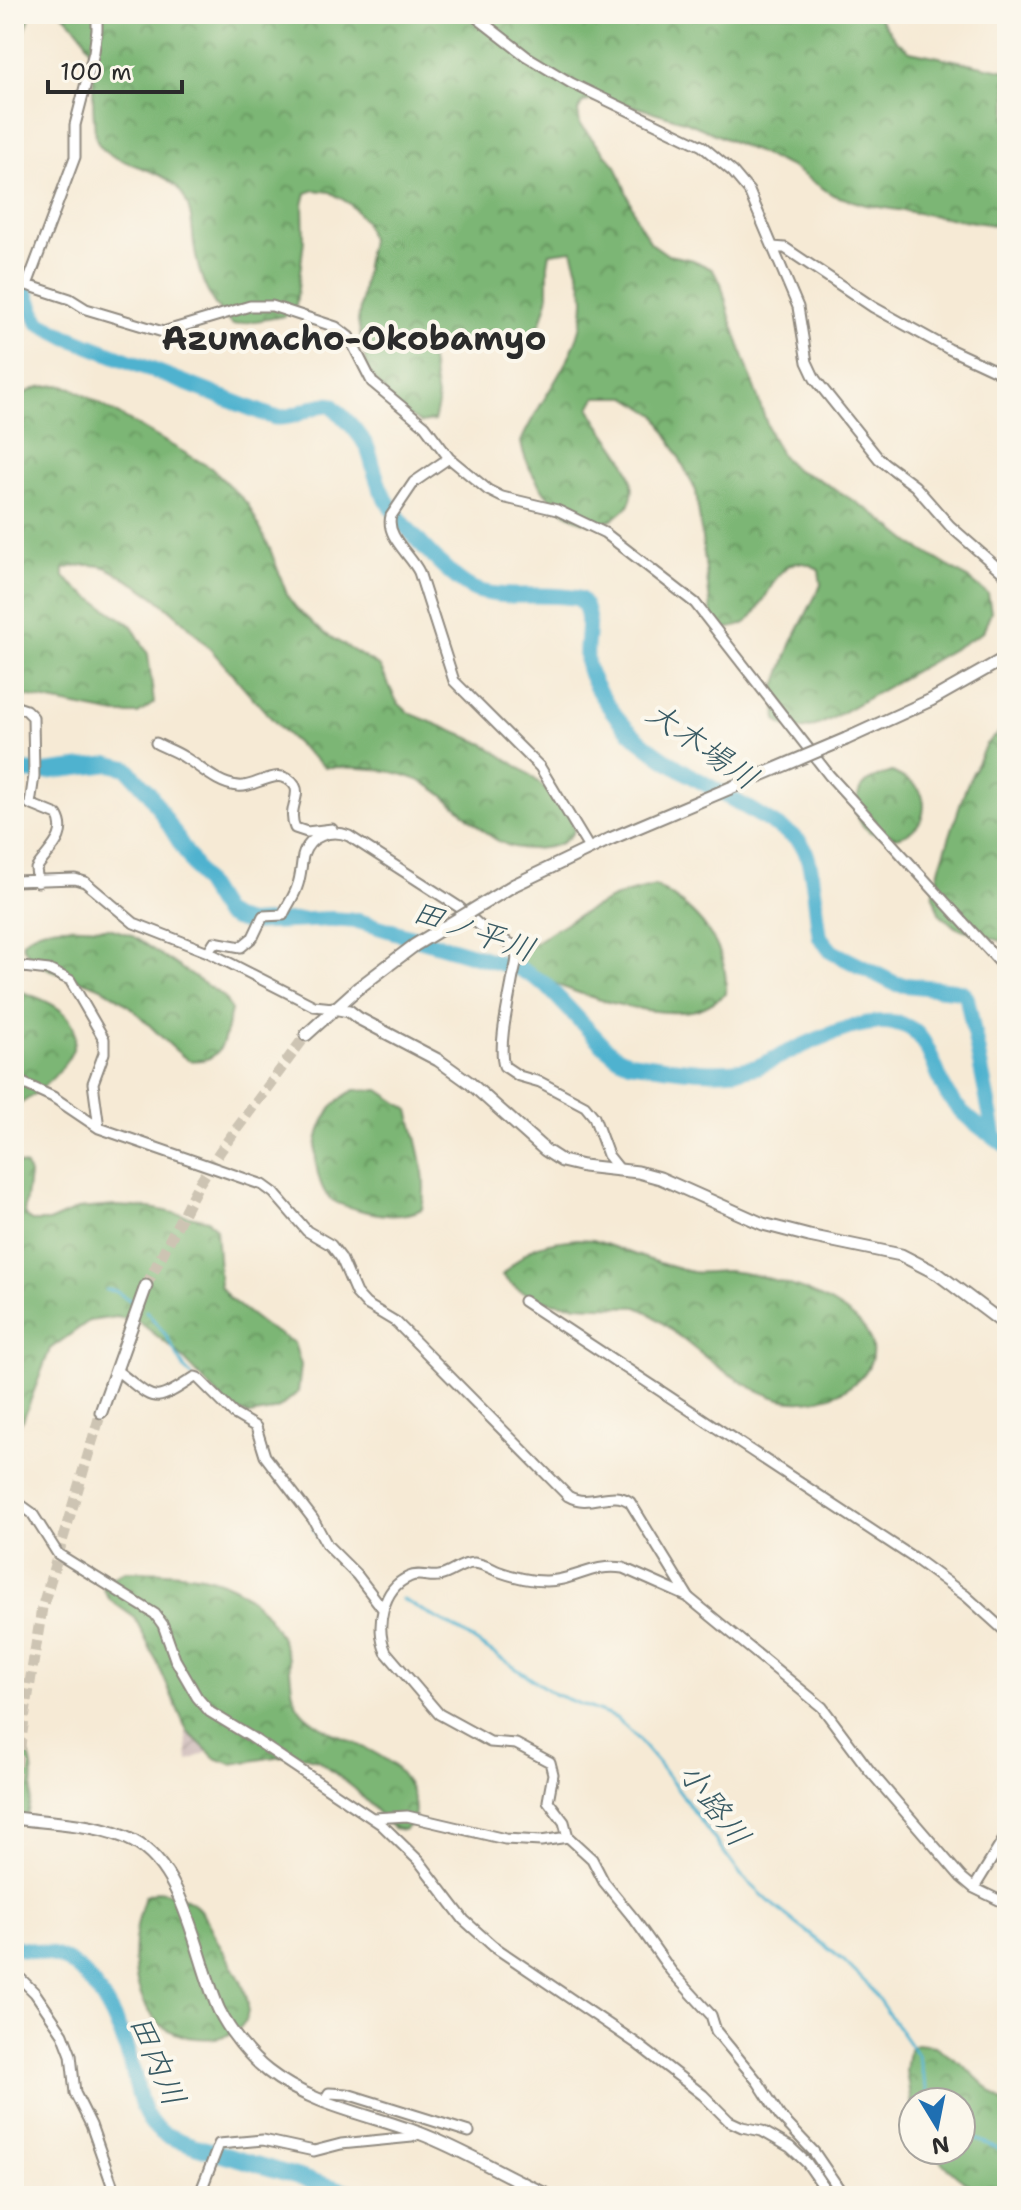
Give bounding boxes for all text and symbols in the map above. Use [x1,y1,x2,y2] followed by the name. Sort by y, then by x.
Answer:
[48,44,182,94] scale bar
[60,56,132,88] text: 100 m
[161,315,547,361] district label: Azumacho-Okobamyo
[638,691,768,799] water label: 大木場川
[406,889,542,971] water label: 田ノ平川
[669,1753,761,1855] water label: 小路川
[119,2007,197,2113] water label: 田内川
[897,2086,977,2166] north arrow
[929,2129,951,2161] text: N

